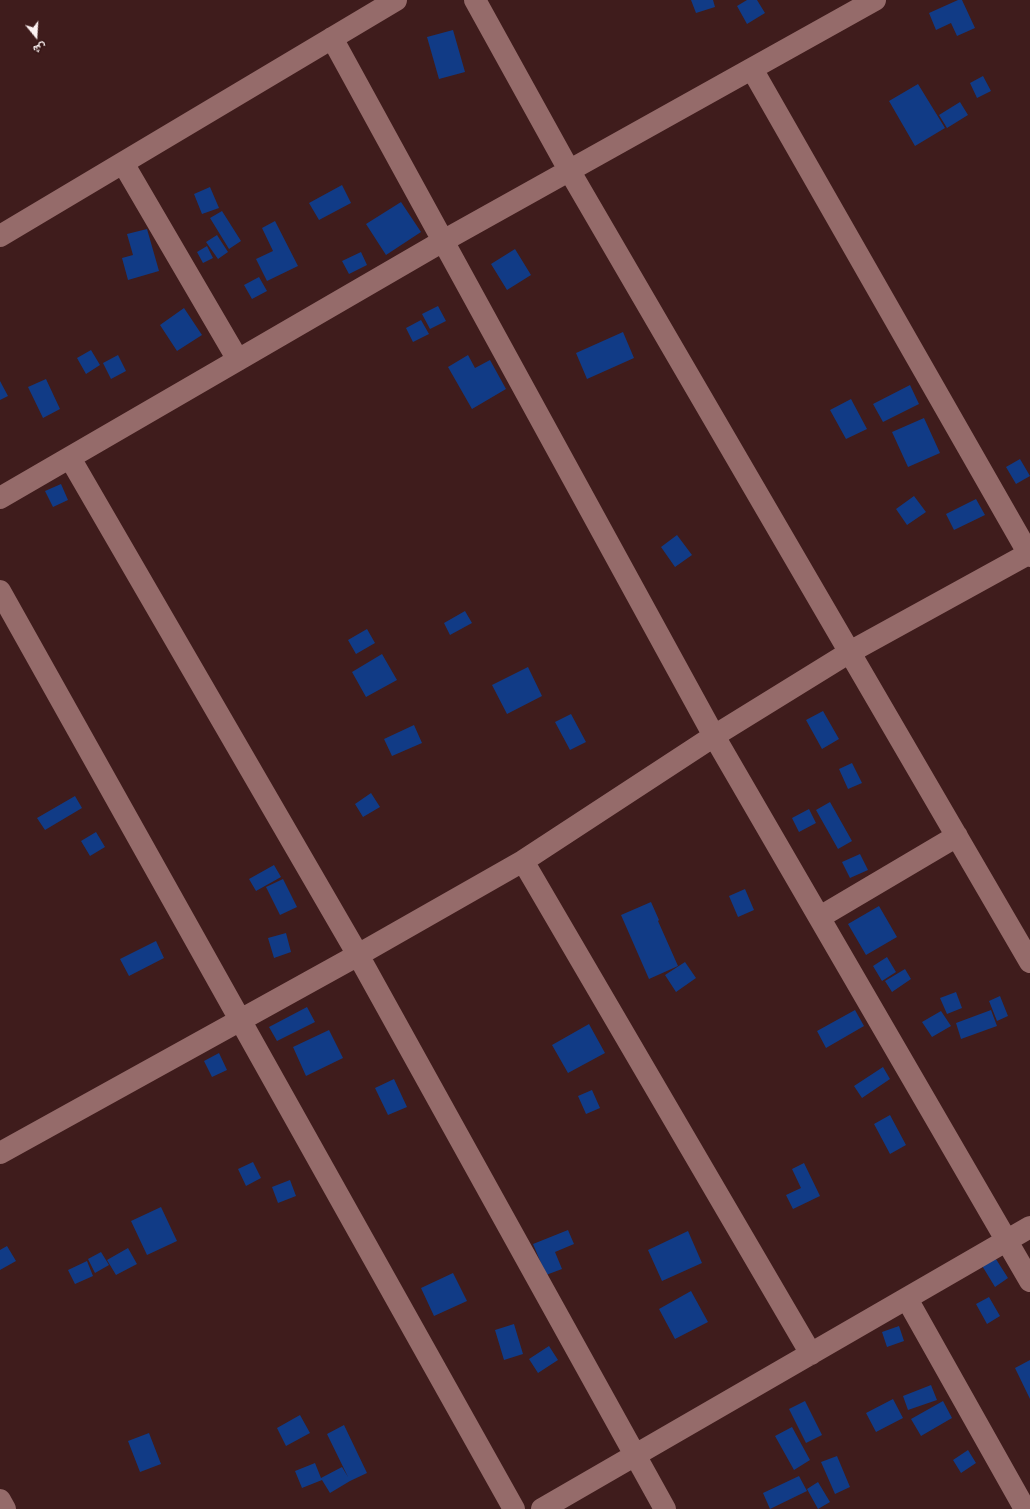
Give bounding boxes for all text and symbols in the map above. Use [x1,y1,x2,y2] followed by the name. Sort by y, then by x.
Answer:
[16,16,56,56] north arrow
[32,40,48,56] text: ش

